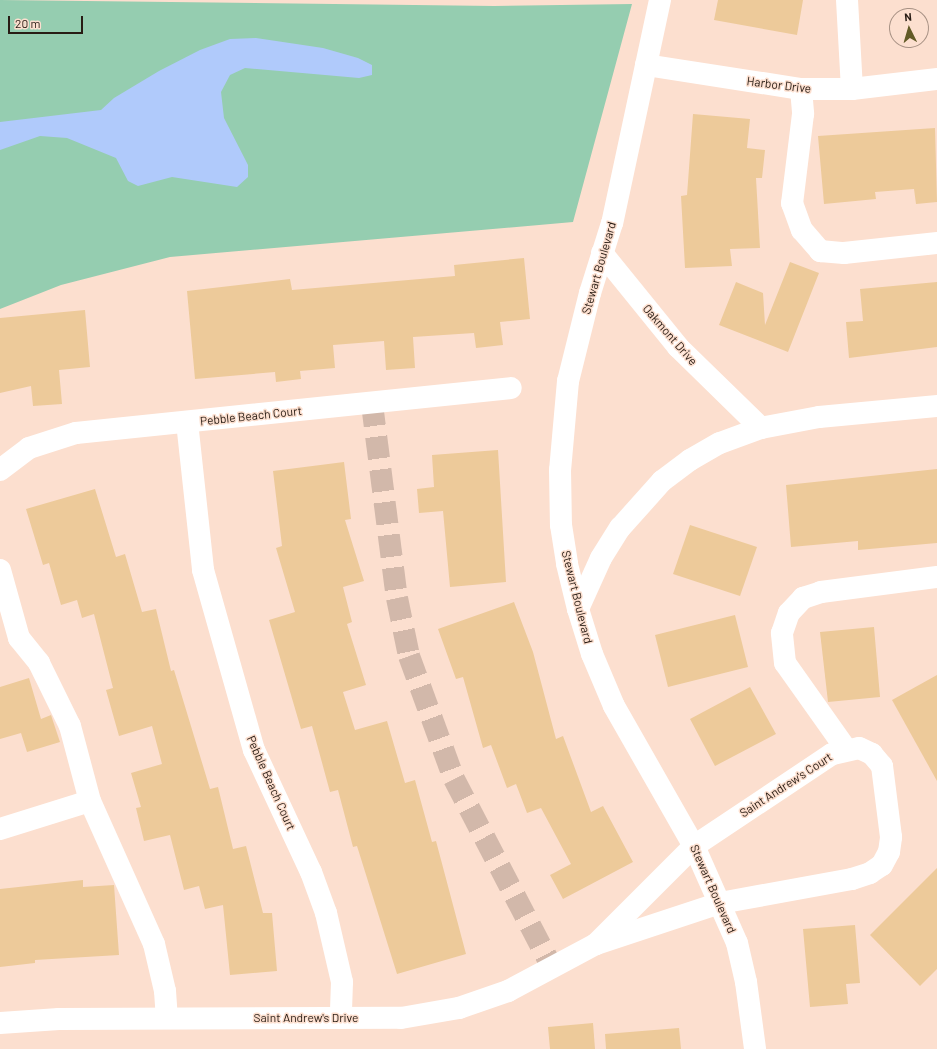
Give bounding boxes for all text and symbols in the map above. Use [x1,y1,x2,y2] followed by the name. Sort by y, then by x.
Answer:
[10,8,85,34] scale bar
[889,8,929,48] north arrow
[904,10,912,23] text: N
[15,16,41,30] text: 20 m
[746,74,812,96] street label: Harbor Drive
[579,220,619,316] street label: Stewart Boulevard
[640,302,700,368] street label: Oakmont Drive
[199,403,303,429] street label: Pebble Beach Court
[558,549,596,645] street label: Stewart Boulevard
[244,733,298,833] street label: Pebble Beach Court
[737,750,835,820] street label: Saint Andrew's Court
[687,842,739,936] street label: Stewart Boulevard
[254,1011,358,1025] street label: Saint Andrew's Drive

